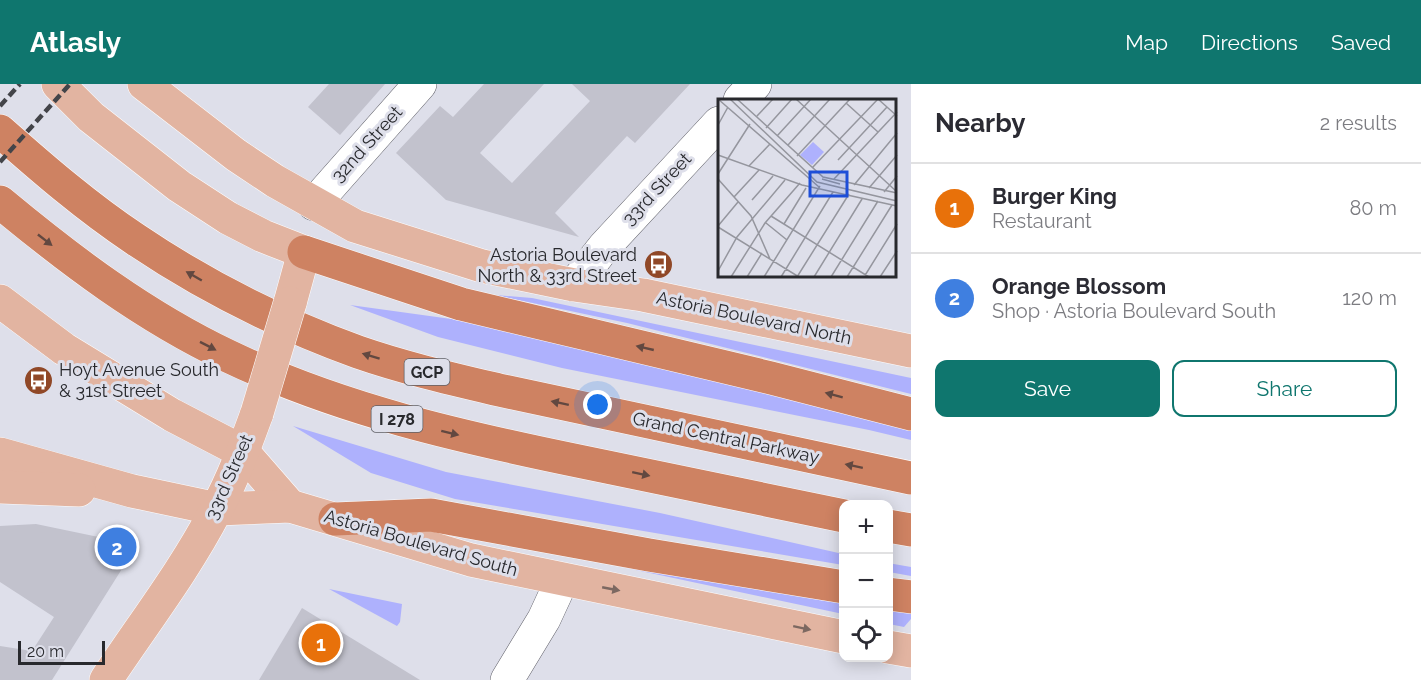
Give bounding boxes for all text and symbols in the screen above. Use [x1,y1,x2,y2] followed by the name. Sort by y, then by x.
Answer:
[30,26,121,59] text: Atlasly
[1125,30,1168,55] text: Map
[1201,30,1298,55] text: Directions
[1331,30,1391,55] text: Saved
[718,99,896,278] inset map
[327,101,406,186] street label: 32nd Street
[935,108,1025,138] text: Nearby
[1320,111,1397,135] text: 2 results
[618,148,695,229] street label: 33rd Street
[992,183,1117,209] text: Burger King
[950,196,959,220] text: 1
[1349,196,1397,220] text: 80 m
[992,209,1092,233] text: Restaurant
[37,233,53,246] one-way arrow
[478,244,637,286] place label: Astoria Boulevard North & 33rd Street
[642,249,674,281] bus stop icon: Astoria Boulevard North & 33rd Street
[186,271,202,282] one-way arrow
[992,273,1166,299] text: Orange Blossom
[949,286,960,310] text: 2
[1342,286,1397,310] text: 120 m
[655,287,854,348] street label: Astoria Boulevard North
[992,299,1276,323] text: Shop · Astoria Boulevard South
[200,341,217,351] one-way arrow
[636,342,654,352] one-way arrow
[362,351,380,360] one-way arrow
[59,359,219,401] place label: Hoyt Avenue South & 31st Street
[404,359,450,385] road number: GCP
[935,360,1160,417] button: Save
[1172,360,1397,417] button: Share
[22,364,54,396] bus stop icon: Hoyt Avenue South & 31st Street
[825,389,843,399] one-way arrow
[583,390,612,419] your location
[551,398,570,407] one-way arrow
[372,406,422,432] road number: I 278
[631,407,821,468] street label: Grand Central Parkway
[441,428,460,438] one-way arrow
[200,431,257,523] street label: 33rd Street
[845,460,863,470] one-way arrow
[632,470,651,479] one-way arrow
[839,500,893,662] map controls
[839,500,893,554] button: +
[322,505,520,580] street label: Astoria Boulevard South
[98,524,136,570] pin: 2
[839,554,893,608] button: −
[601,585,620,594] one-way arrow
[839,608,893,662] button: locate
[302,620,340,666] pin: 1
[792,624,811,633] one-way arrow
[18,638,105,666] scale bar
[27,642,64,661] text: 20 m

